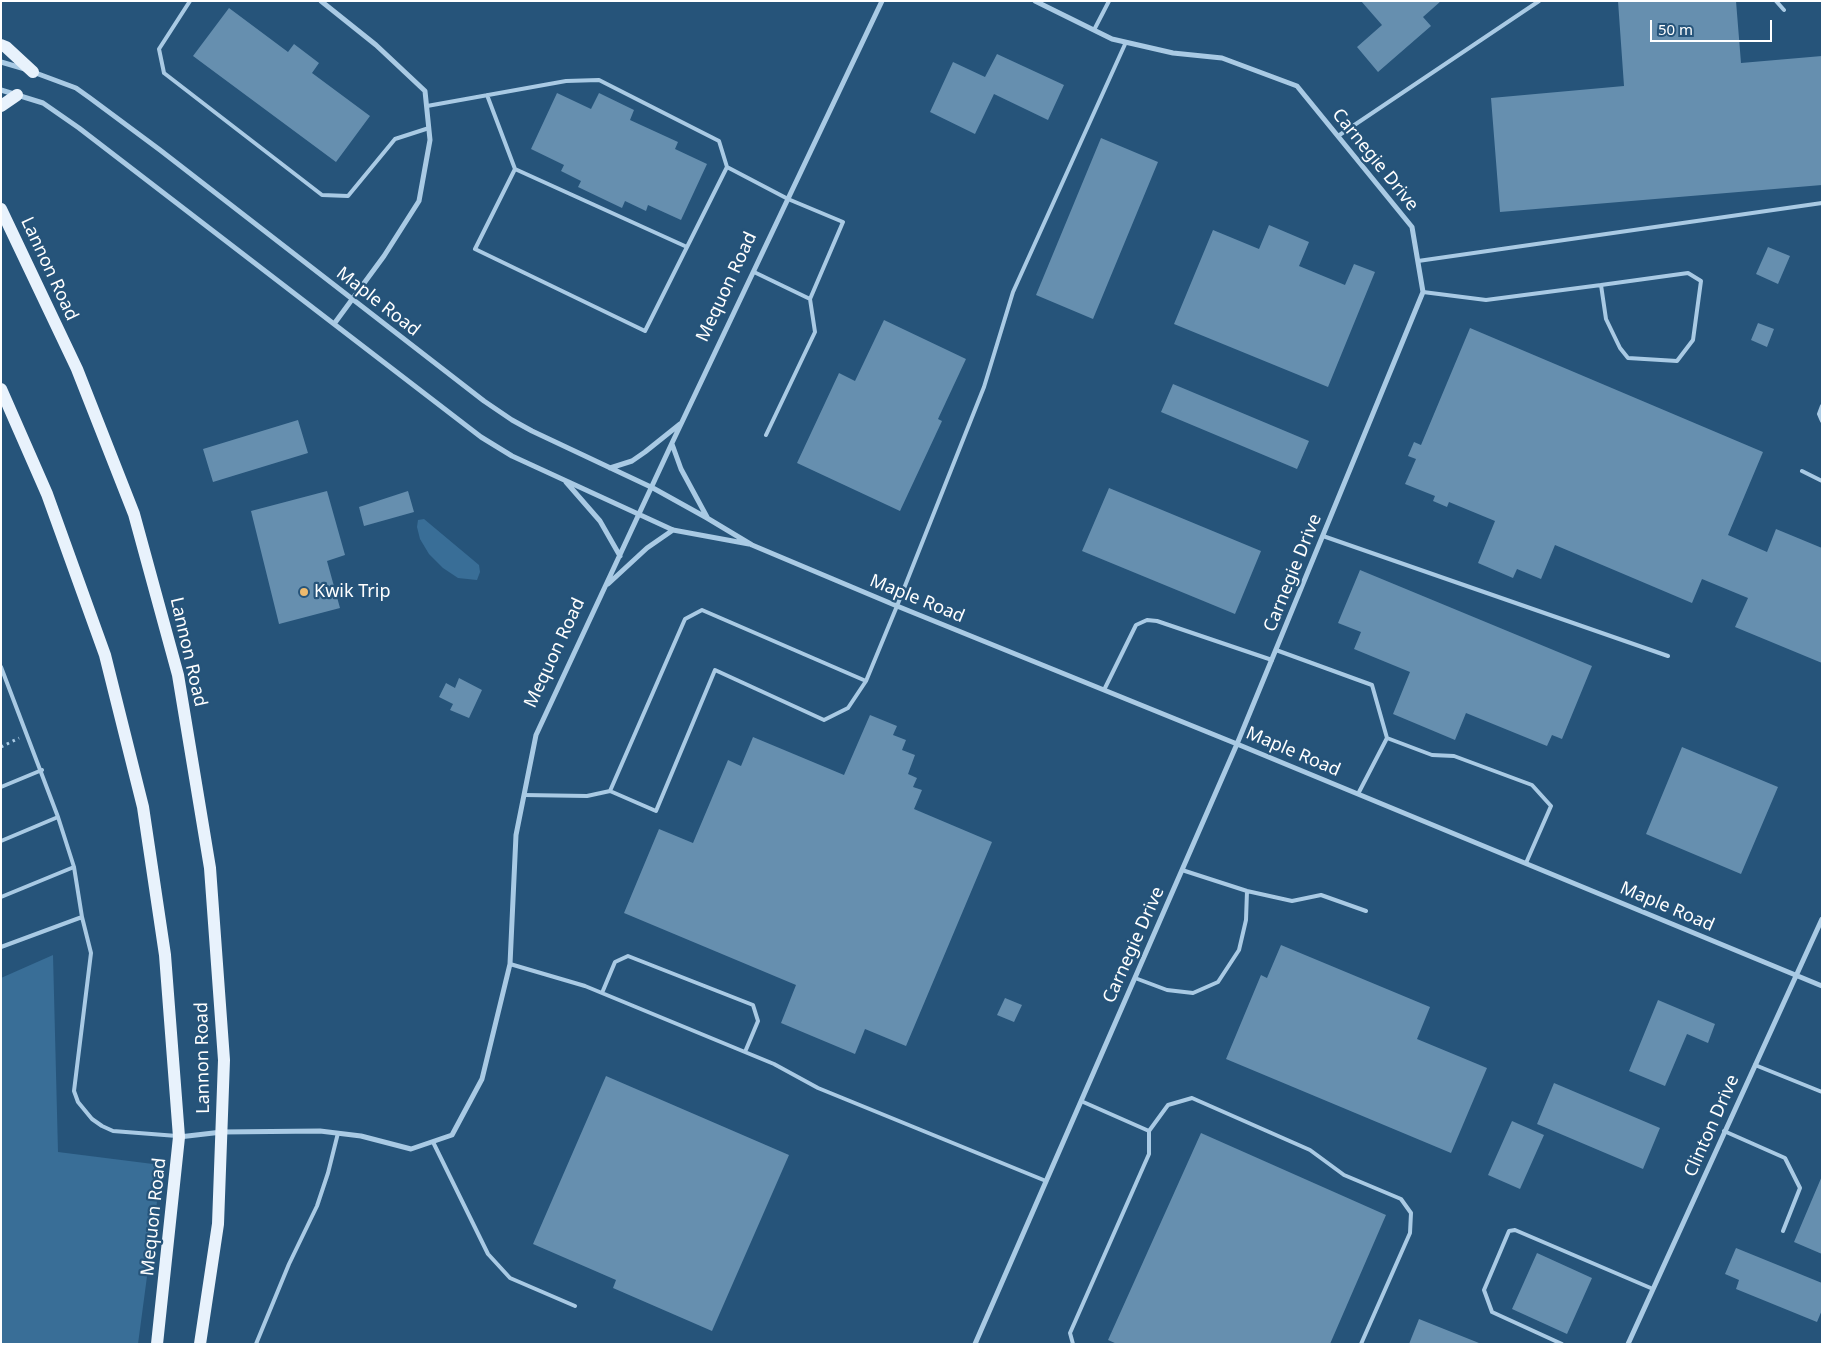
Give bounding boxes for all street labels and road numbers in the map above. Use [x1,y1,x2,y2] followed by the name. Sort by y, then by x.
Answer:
[1327,105,1423,215] street label: Carnegie Drive
[16,214,82,324] street label: Lannon Road
[692,229,762,345] street label: Mequon Road
[332,263,424,341] street label: Maple Road
[1260,511,1326,635] street label: Carnegie Drive
[866,570,968,628] street label: Maple Road
[165,595,211,709] street label: Lannon Road
[520,595,590,711] street label: Mequon Road
[1243,722,1343,782] street label: Maple Road
[1617,877,1717,937] street label: Maple Road
[1099,883,1169,1007] street label: Carnegie Drive
[191,1002,215,1114] street label: Lannon Road
[1680,1072,1744,1180] street label: Clinton Drive
[137,1157,171,1277] street label: Mequon Road

